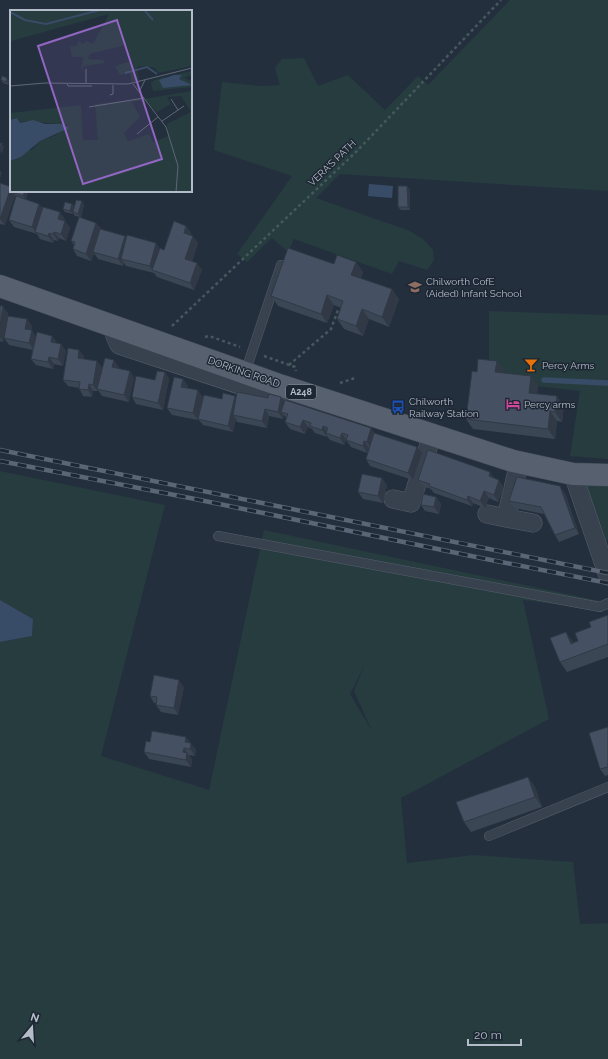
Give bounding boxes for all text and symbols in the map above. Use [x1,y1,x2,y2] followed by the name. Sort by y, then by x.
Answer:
[10,10,192,192] inset map
[306,138,358,188] street label: VERA'S PATH
[426,276,522,299] place label: Chilworth CofE (Aided) Infant School
[407,279,423,295] school or university icon: Chilworth CofE (Aided) Infant School
[207,355,281,389] street label: DORKING ROAD
[523,357,539,373] bar icon: Percy Arms
[542,360,595,371] place label: Percy Arms
[286,385,316,399] road number: A248
[409,396,479,419] place label: Chilworth Railway Station
[505,396,521,412] hotel icon: Percy arms
[390,399,406,415] bus stop icon: Chilworth Railway Station
[524,399,576,410] place label: Percy arms
[12,1007,52,1047] north arrow
[29,1010,41,1025] text: N
[468,1021,521,1047] scale bar
[474,1028,502,1042] text: 20 m

